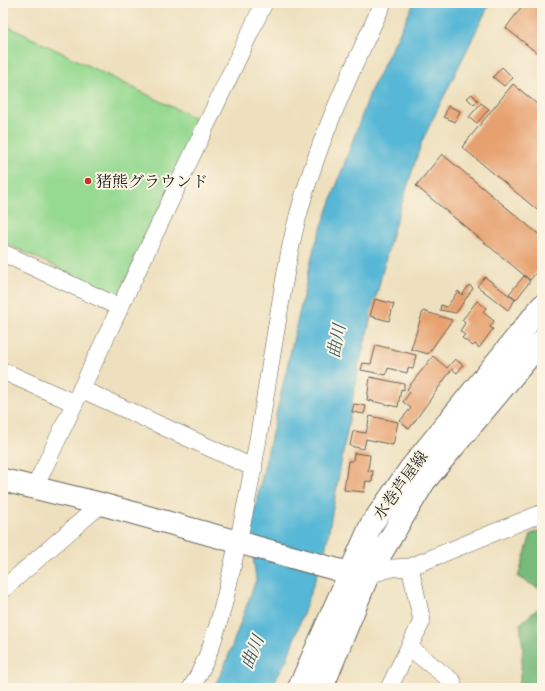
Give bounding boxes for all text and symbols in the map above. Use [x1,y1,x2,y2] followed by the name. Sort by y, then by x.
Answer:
[96,172,208,192] place label: 猪熊グラウンド
[83,176,93,186] marker: 猪熊グラウンド
[323,320,351,360] water label: 曲川
[369,447,432,524] street label: 水巻芦屋線
[236,631,270,672] water label: 曲川

